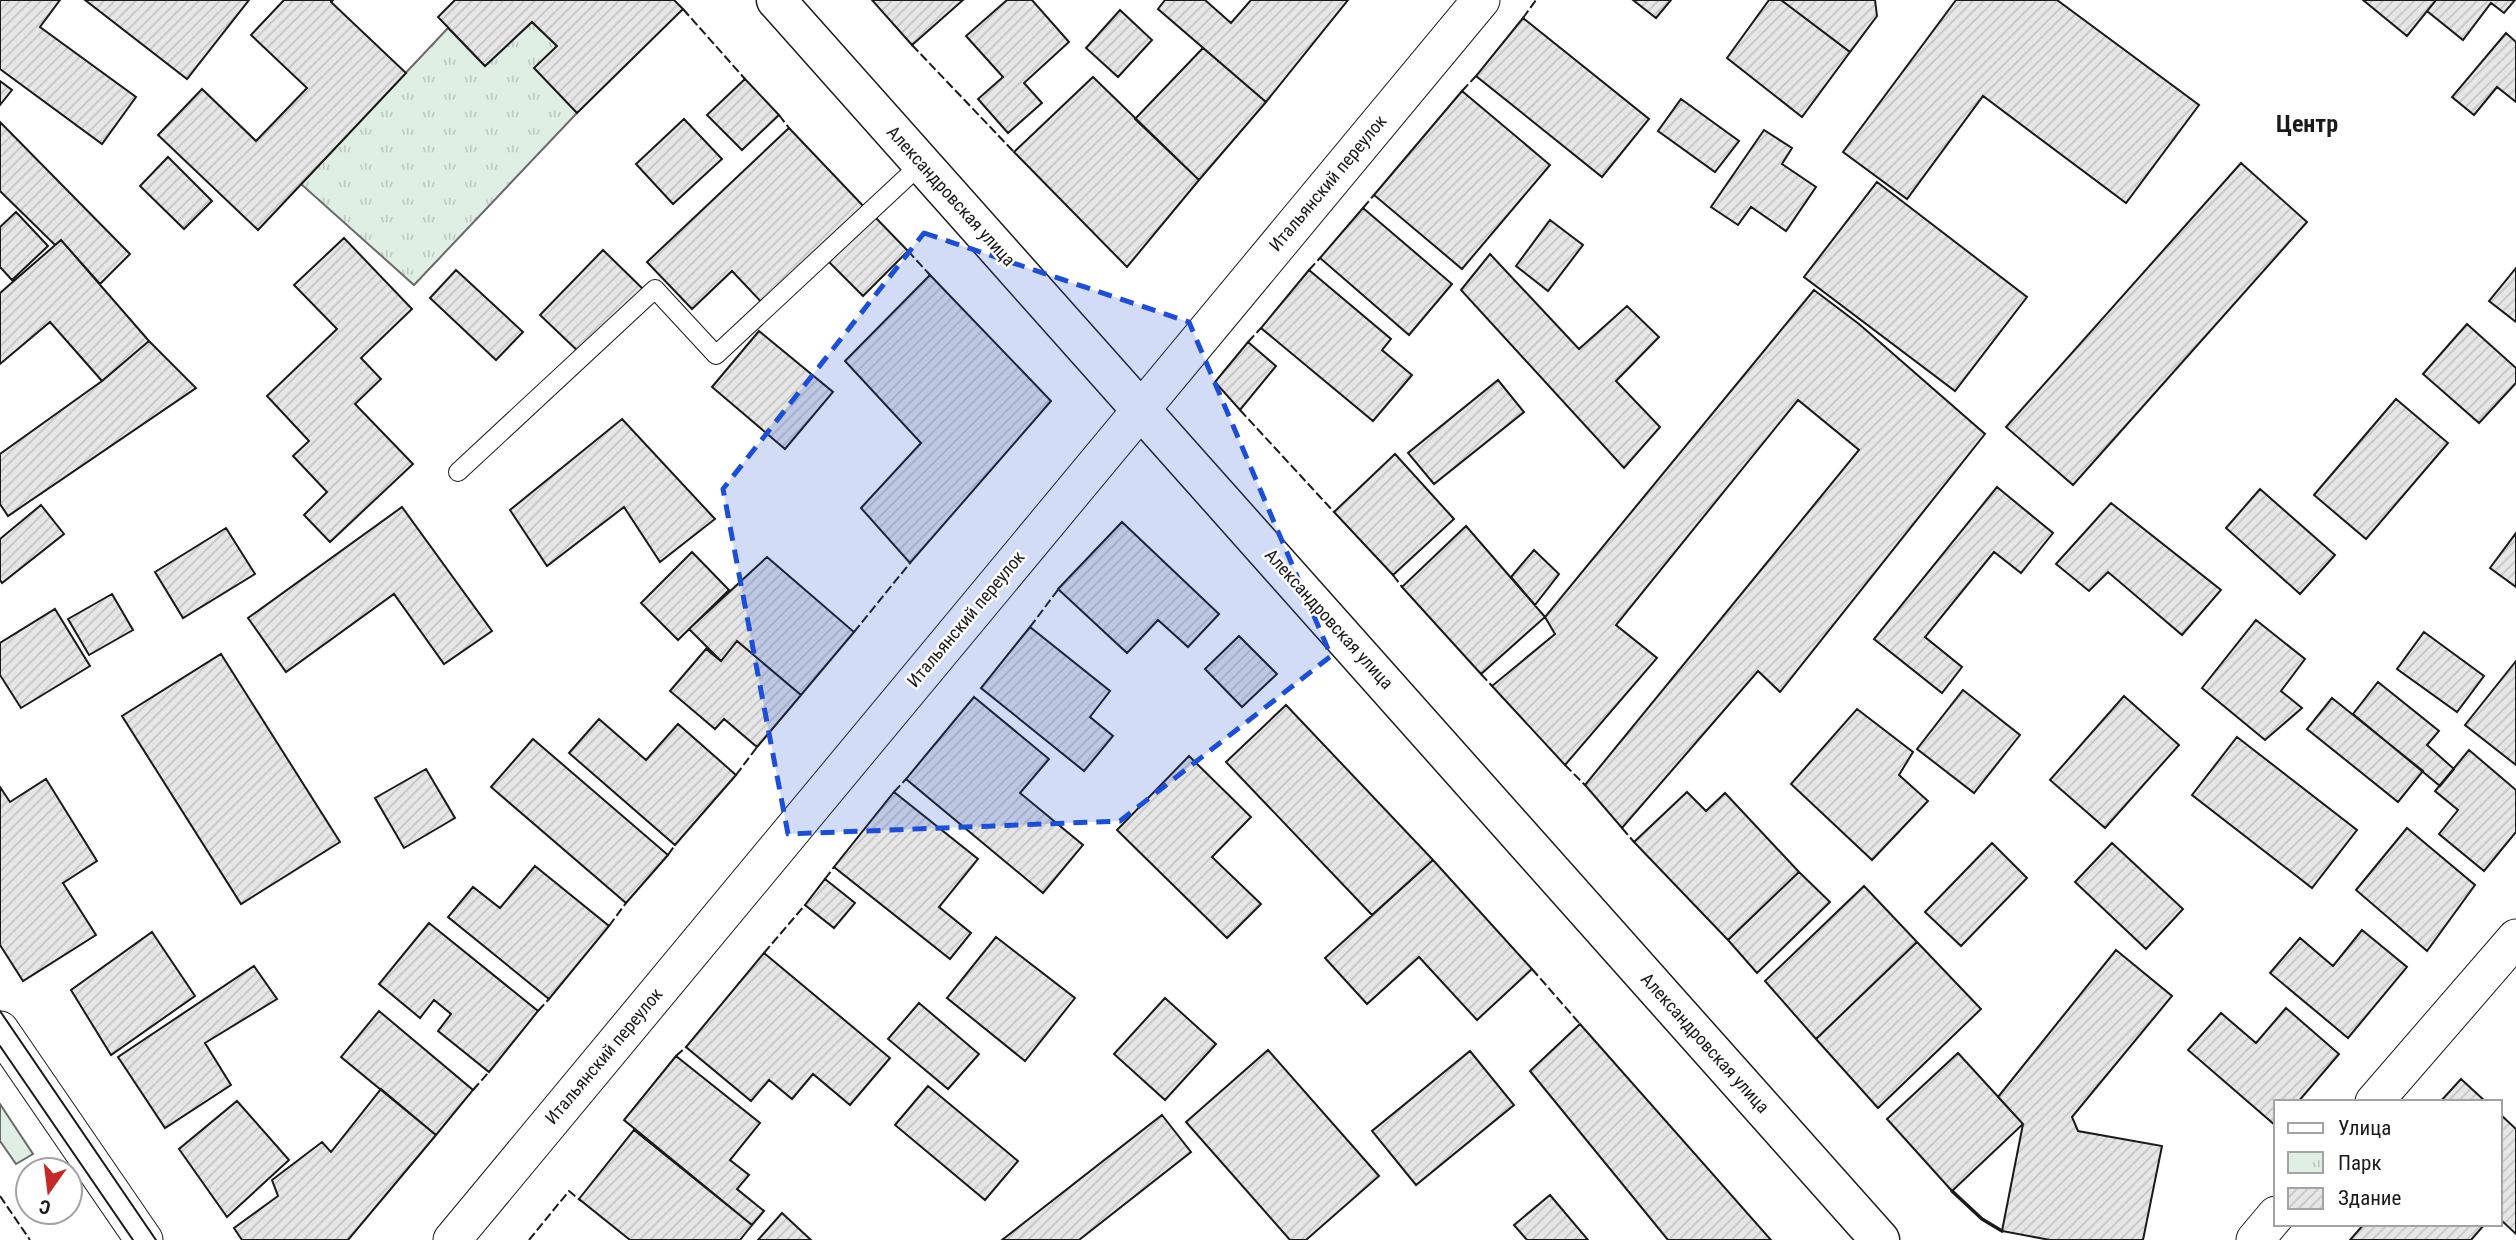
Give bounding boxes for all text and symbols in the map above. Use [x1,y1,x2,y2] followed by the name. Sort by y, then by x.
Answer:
[1265,110,1391,255] street label: Итальянский переулок
[2276,110,2338,138] district label: Центр
[883,121,1020,270] street label: Александровская улица
[1261,544,1398,693] street label: Александровская улица
[903,546,1029,691] street label: Итальянский переулок
[1637,968,1774,1117] street label: Александровская улица
[541,983,667,1128] street label: Итальянский переулок
[2274,1100,2502,1226] legend
[2338,1116,2391,1140] text: Улица
[2338,1151,2382,1175] text: Парк
[14,1156,84,1226] north arrow
[2338,1186,2402,1210] text: Здание
[37,1195,53,1219] text: С

